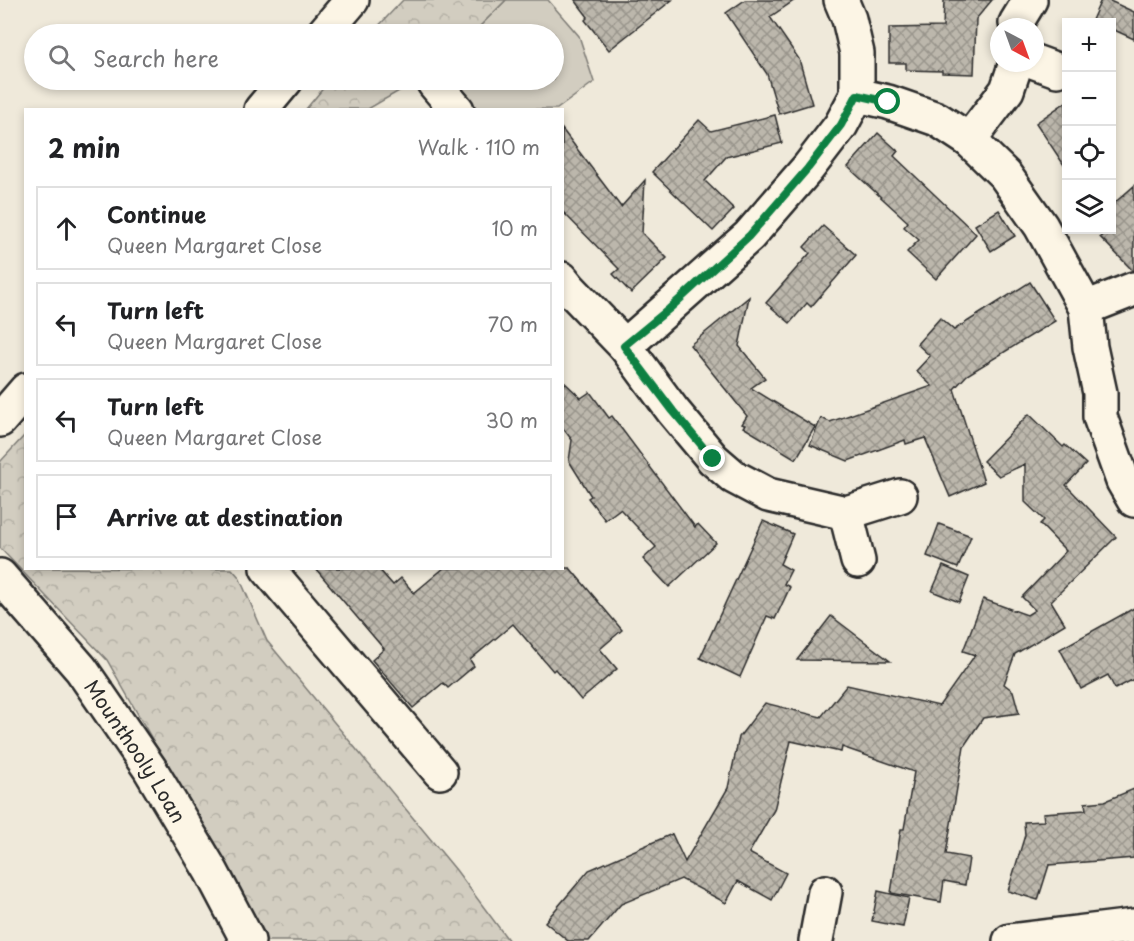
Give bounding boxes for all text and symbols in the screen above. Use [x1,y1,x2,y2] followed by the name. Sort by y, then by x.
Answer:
[990,18,1044,72] north arrow
[1062,18,1116,234] map controls
[1062,18,1116,72] button: +
[24,24,564,90] search box
[45,41,78,74] icon: search
[93,41,219,74] text: Search here
[1062,72,1116,126] button: −
[874,88,900,114] route start
[1062,126,1116,180] button: locate
[48,128,121,167] text: 2 min
[418,132,540,162] text: Walk · 110 m
[1062,180,1116,234] button: layers
[107,197,206,230] text: Continue
[50,212,83,245] icon: ahead
[491,213,538,243] text: 10 m
[107,230,322,260] text: Queen Margaret Close
[107,293,204,326] text: Turn left
[50,308,83,341] icon: left
[488,309,538,339] text: 70 m
[107,326,322,356] text: Queen Margaret Close
[107,389,204,422] text: Turn left
[50,404,83,437] icon: left
[485,405,538,435] text: 30 m
[107,422,322,452] text: Queen Margaret Close
[699,445,725,471] route end
[50,500,83,533] icon: arrive
[107,500,343,533] text: Arrive at destination
[77,673,194,829] street label: Mounthooly Loan

